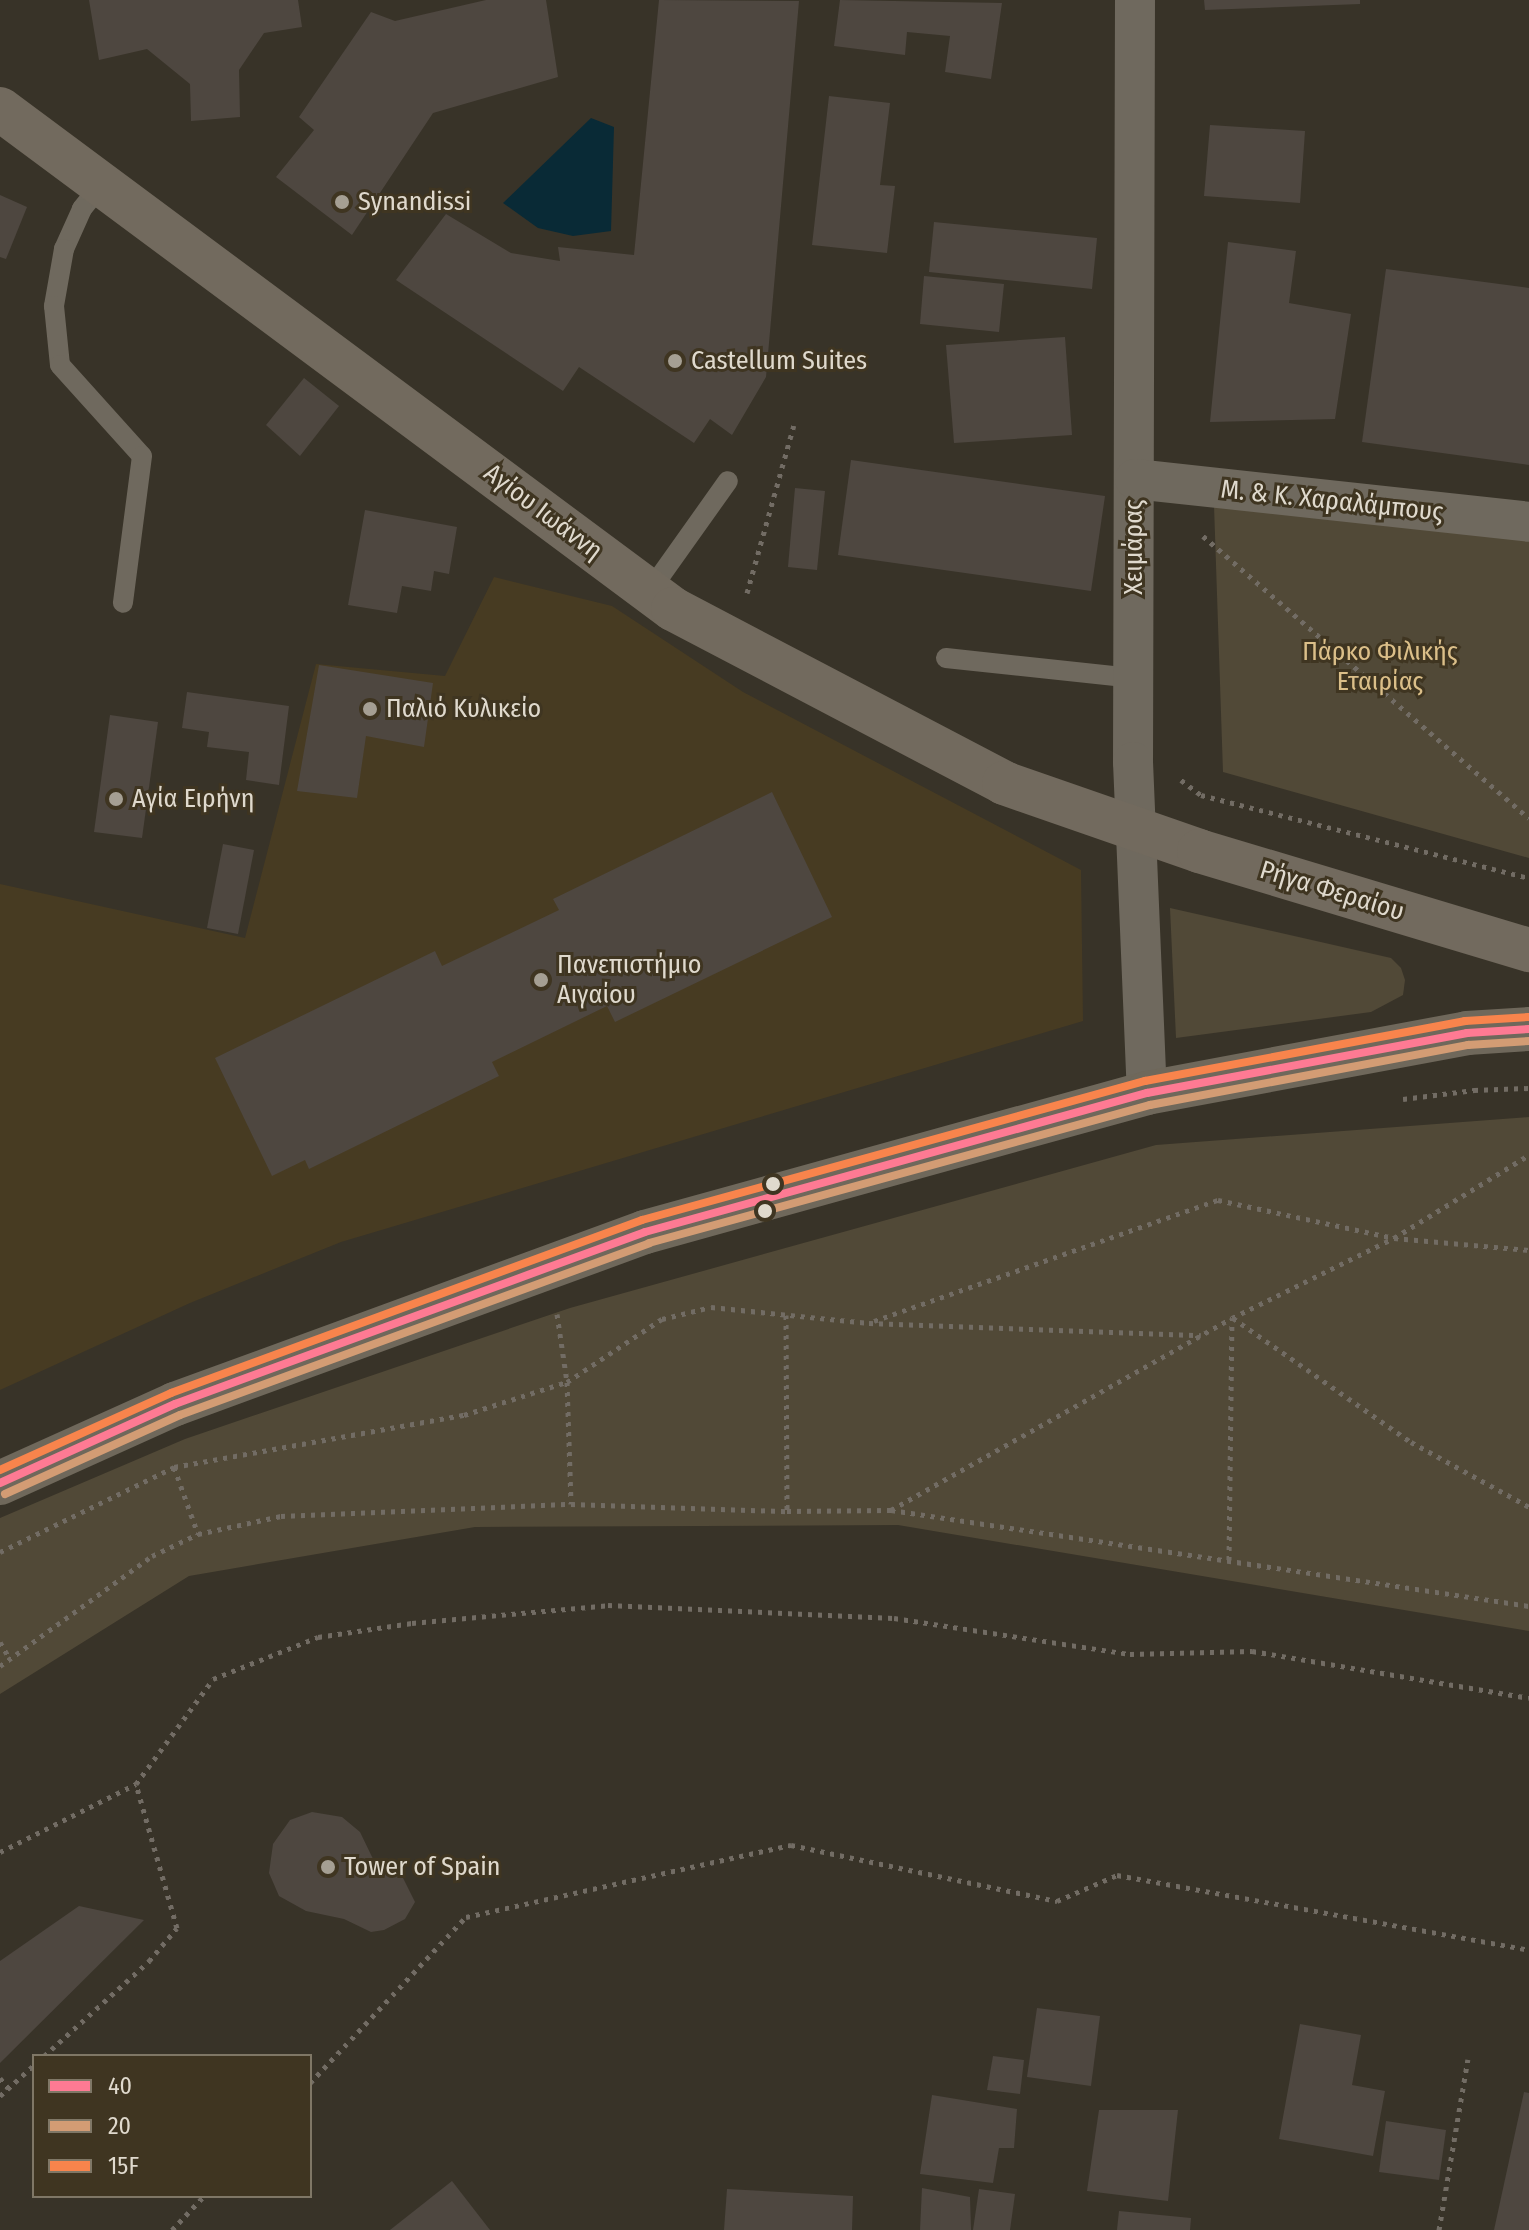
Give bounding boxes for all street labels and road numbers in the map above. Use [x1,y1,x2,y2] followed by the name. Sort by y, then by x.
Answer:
[478,457,608,567] street label: Αγίου Ιωάννη
[1219,474,1445,528] street label: Μ. & Κ. Χαραλάμπους
[1118,499,1150,595] street label: Χειμάρας
[1256,854,1408,928] street label: Ρήγα Φεραίου

